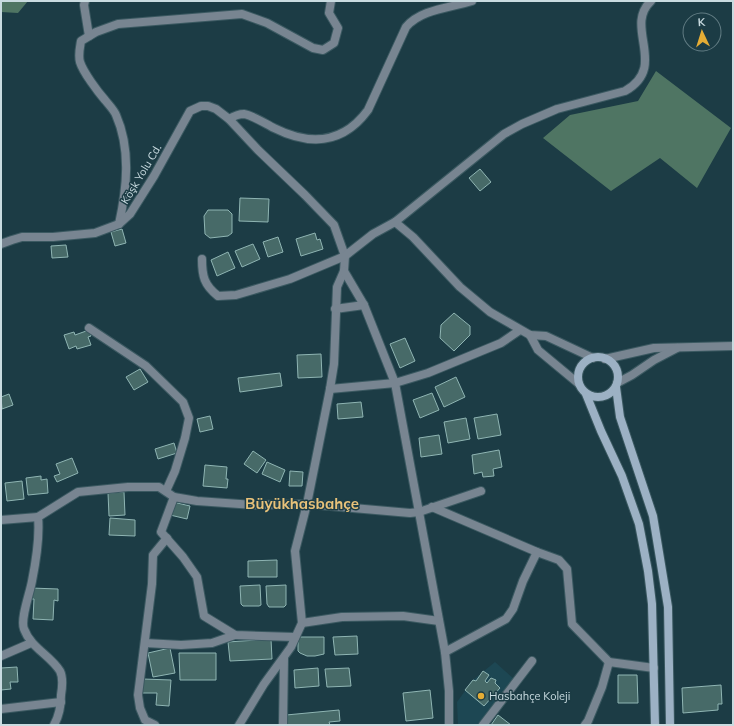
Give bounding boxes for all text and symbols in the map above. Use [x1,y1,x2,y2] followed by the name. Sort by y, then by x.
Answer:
[682,12,722,52] north arrow
[697,15,706,29] text: K
[118,142,164,206] street label: Köşk Yolu Cd.
[245,494,359,513] district label: Büyükhasbahçe
[489,689,570,703] place label: Hasbahçe Koleji
[476,691,486,701] marker: Hasbahçe Koleji

